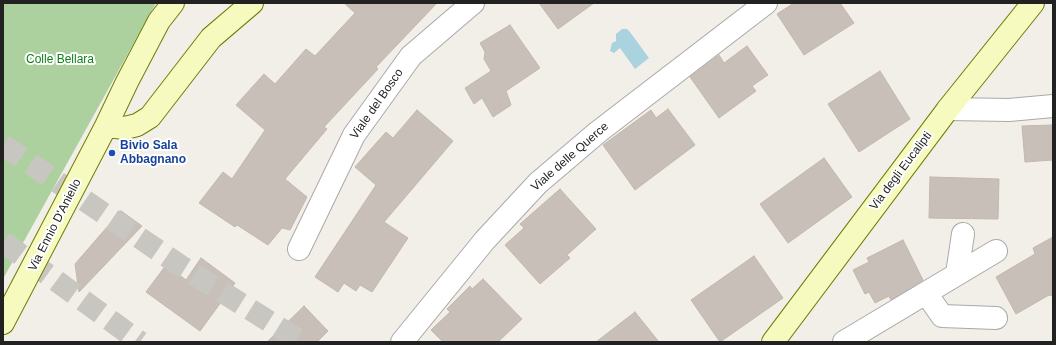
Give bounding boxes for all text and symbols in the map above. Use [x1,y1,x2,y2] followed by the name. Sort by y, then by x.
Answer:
[26,53,94,67] park label: Colle Bellara
[347,66,407,142] street label: Viale del Bosco
[528,119,612,195] street label: Viale delle Querce
[867,129,935,213] street label: Via degli Eucalipti
[120,139,186,167] place label: Bivio Sala Abbagnano
[107,148,117,158] marker: Bivio Sala Abbagnano
[26,177,84,273] street label: Via Ennio D'Aniello

